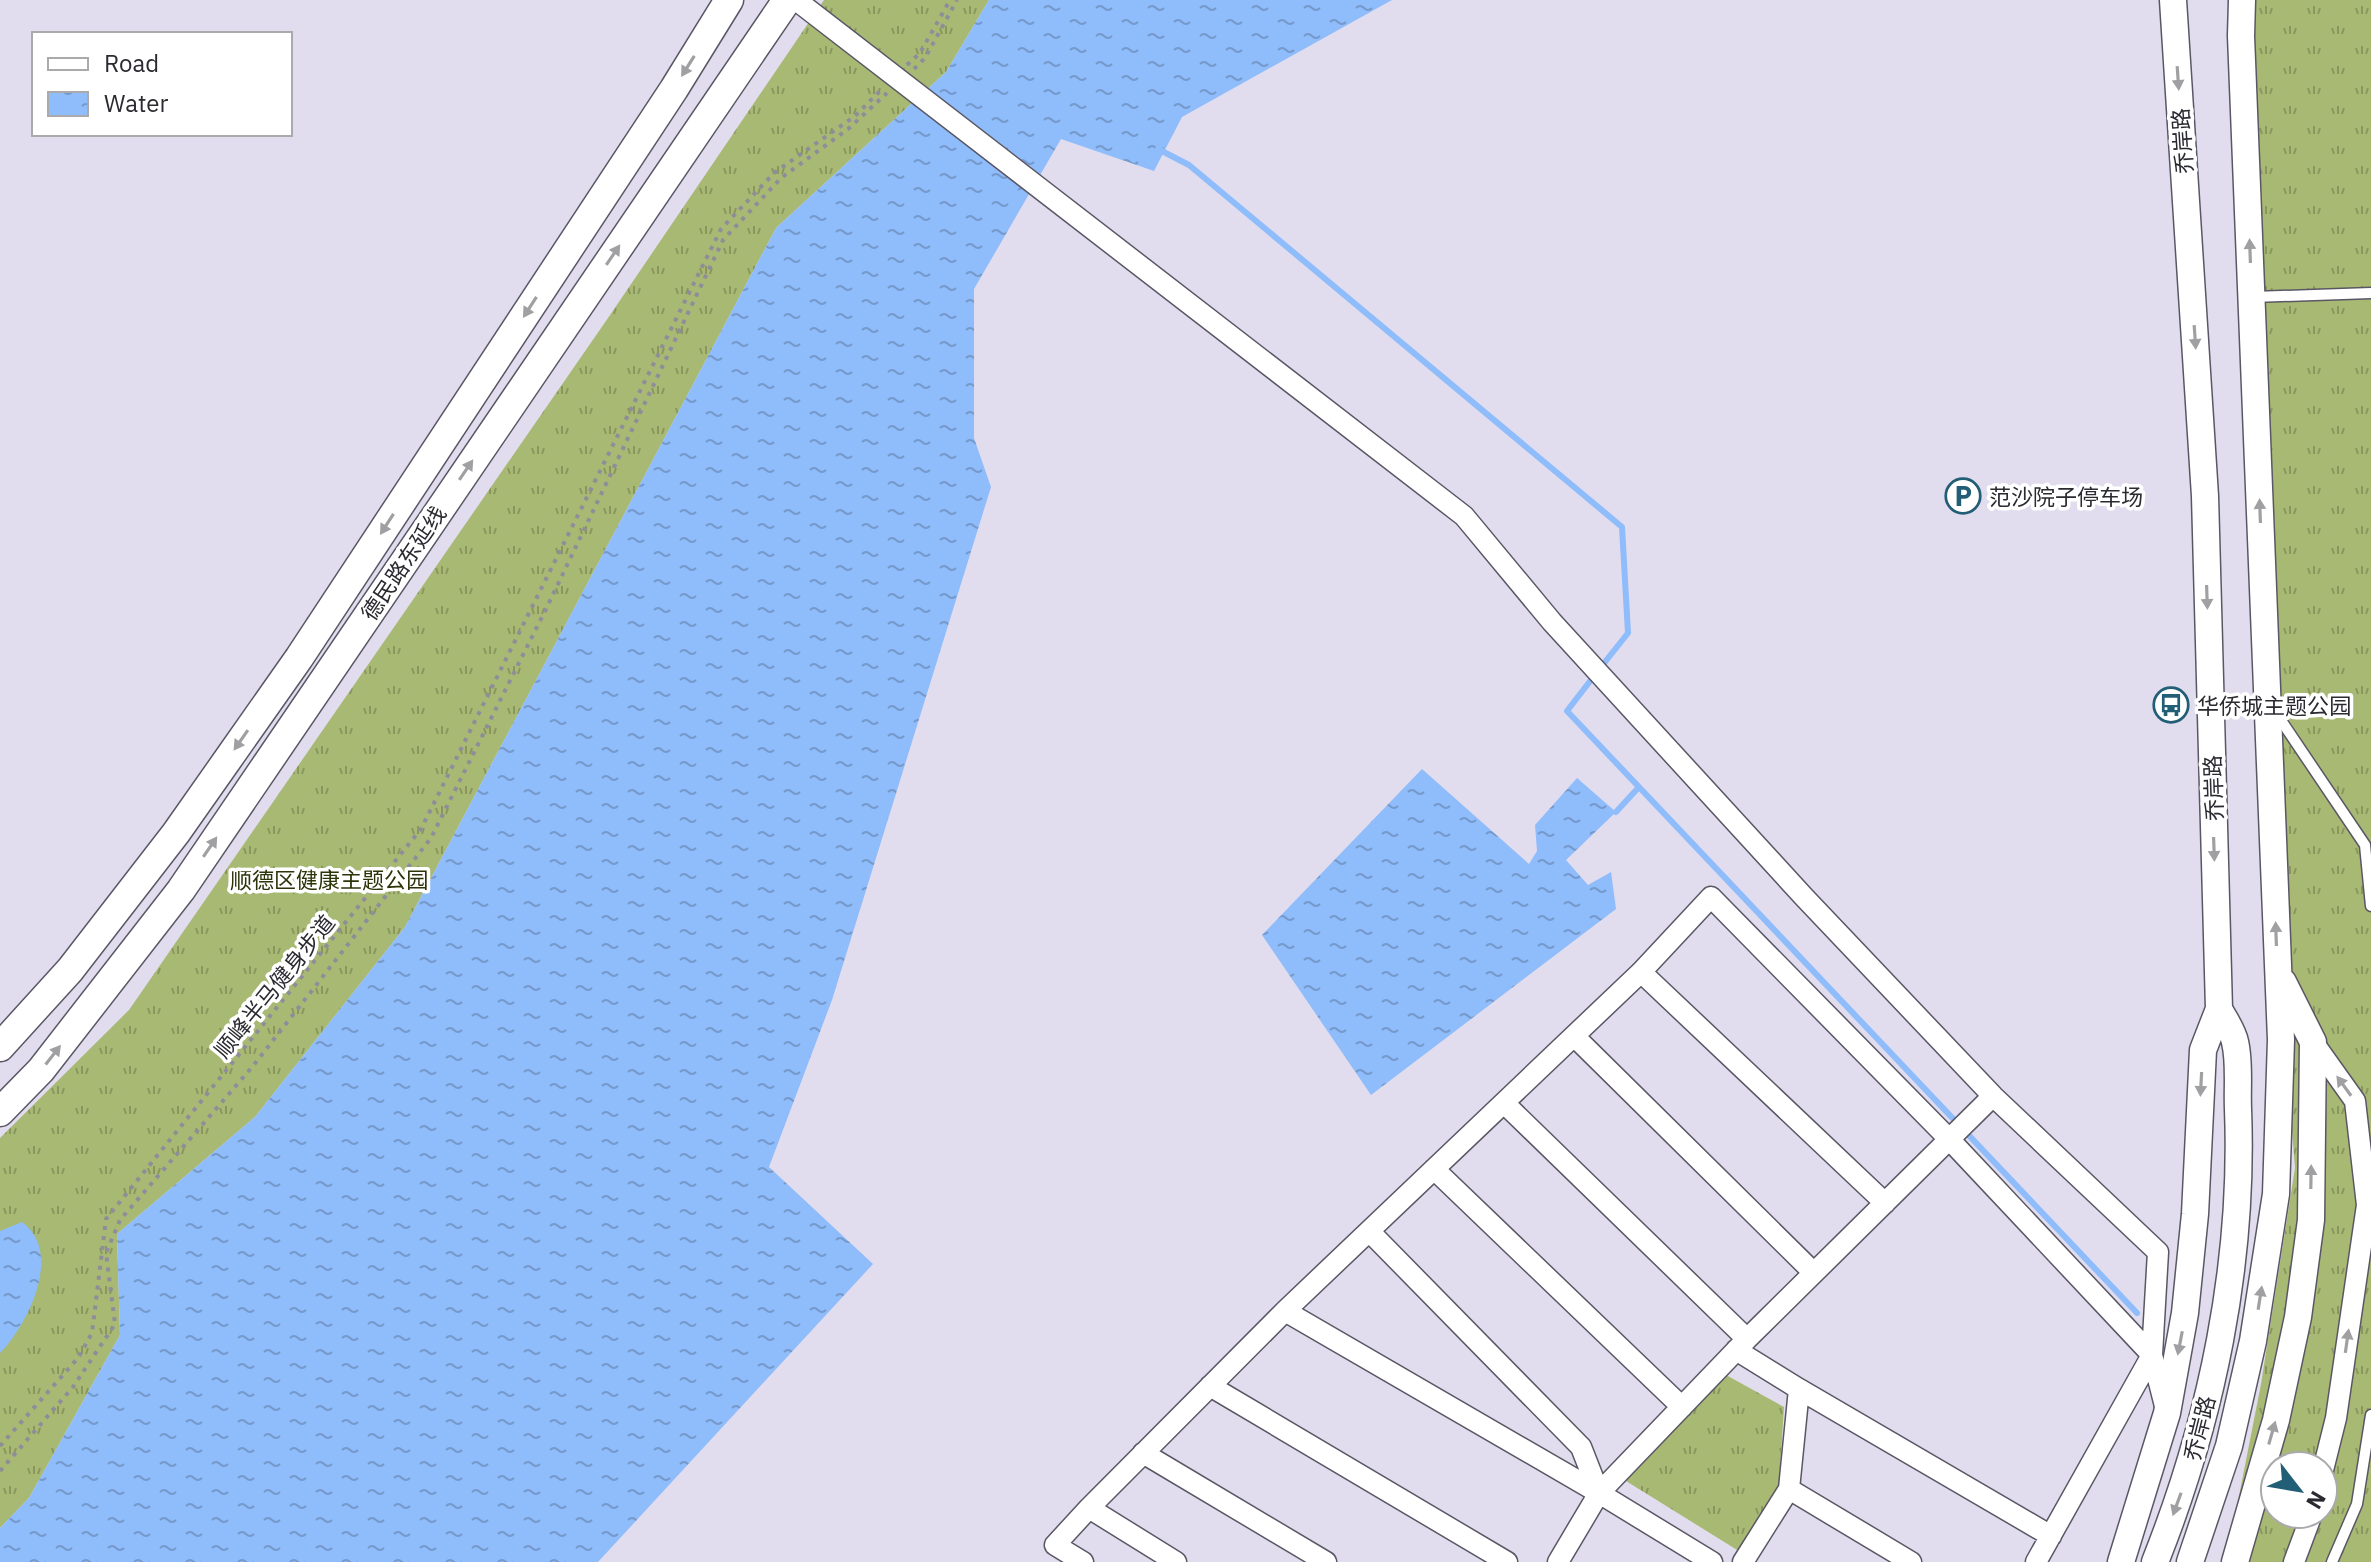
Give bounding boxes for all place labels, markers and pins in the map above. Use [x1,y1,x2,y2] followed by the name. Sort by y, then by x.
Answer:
[1944,477,1982,515] parking icon: 范沙院子停车场
[1989,482,2143,511] place label: 范沙院子停车场
[2152,686,2190,724] bus stop icon: 华侨城主题公园
[2197,691,2351,720] place label: 华侨城主题公园

